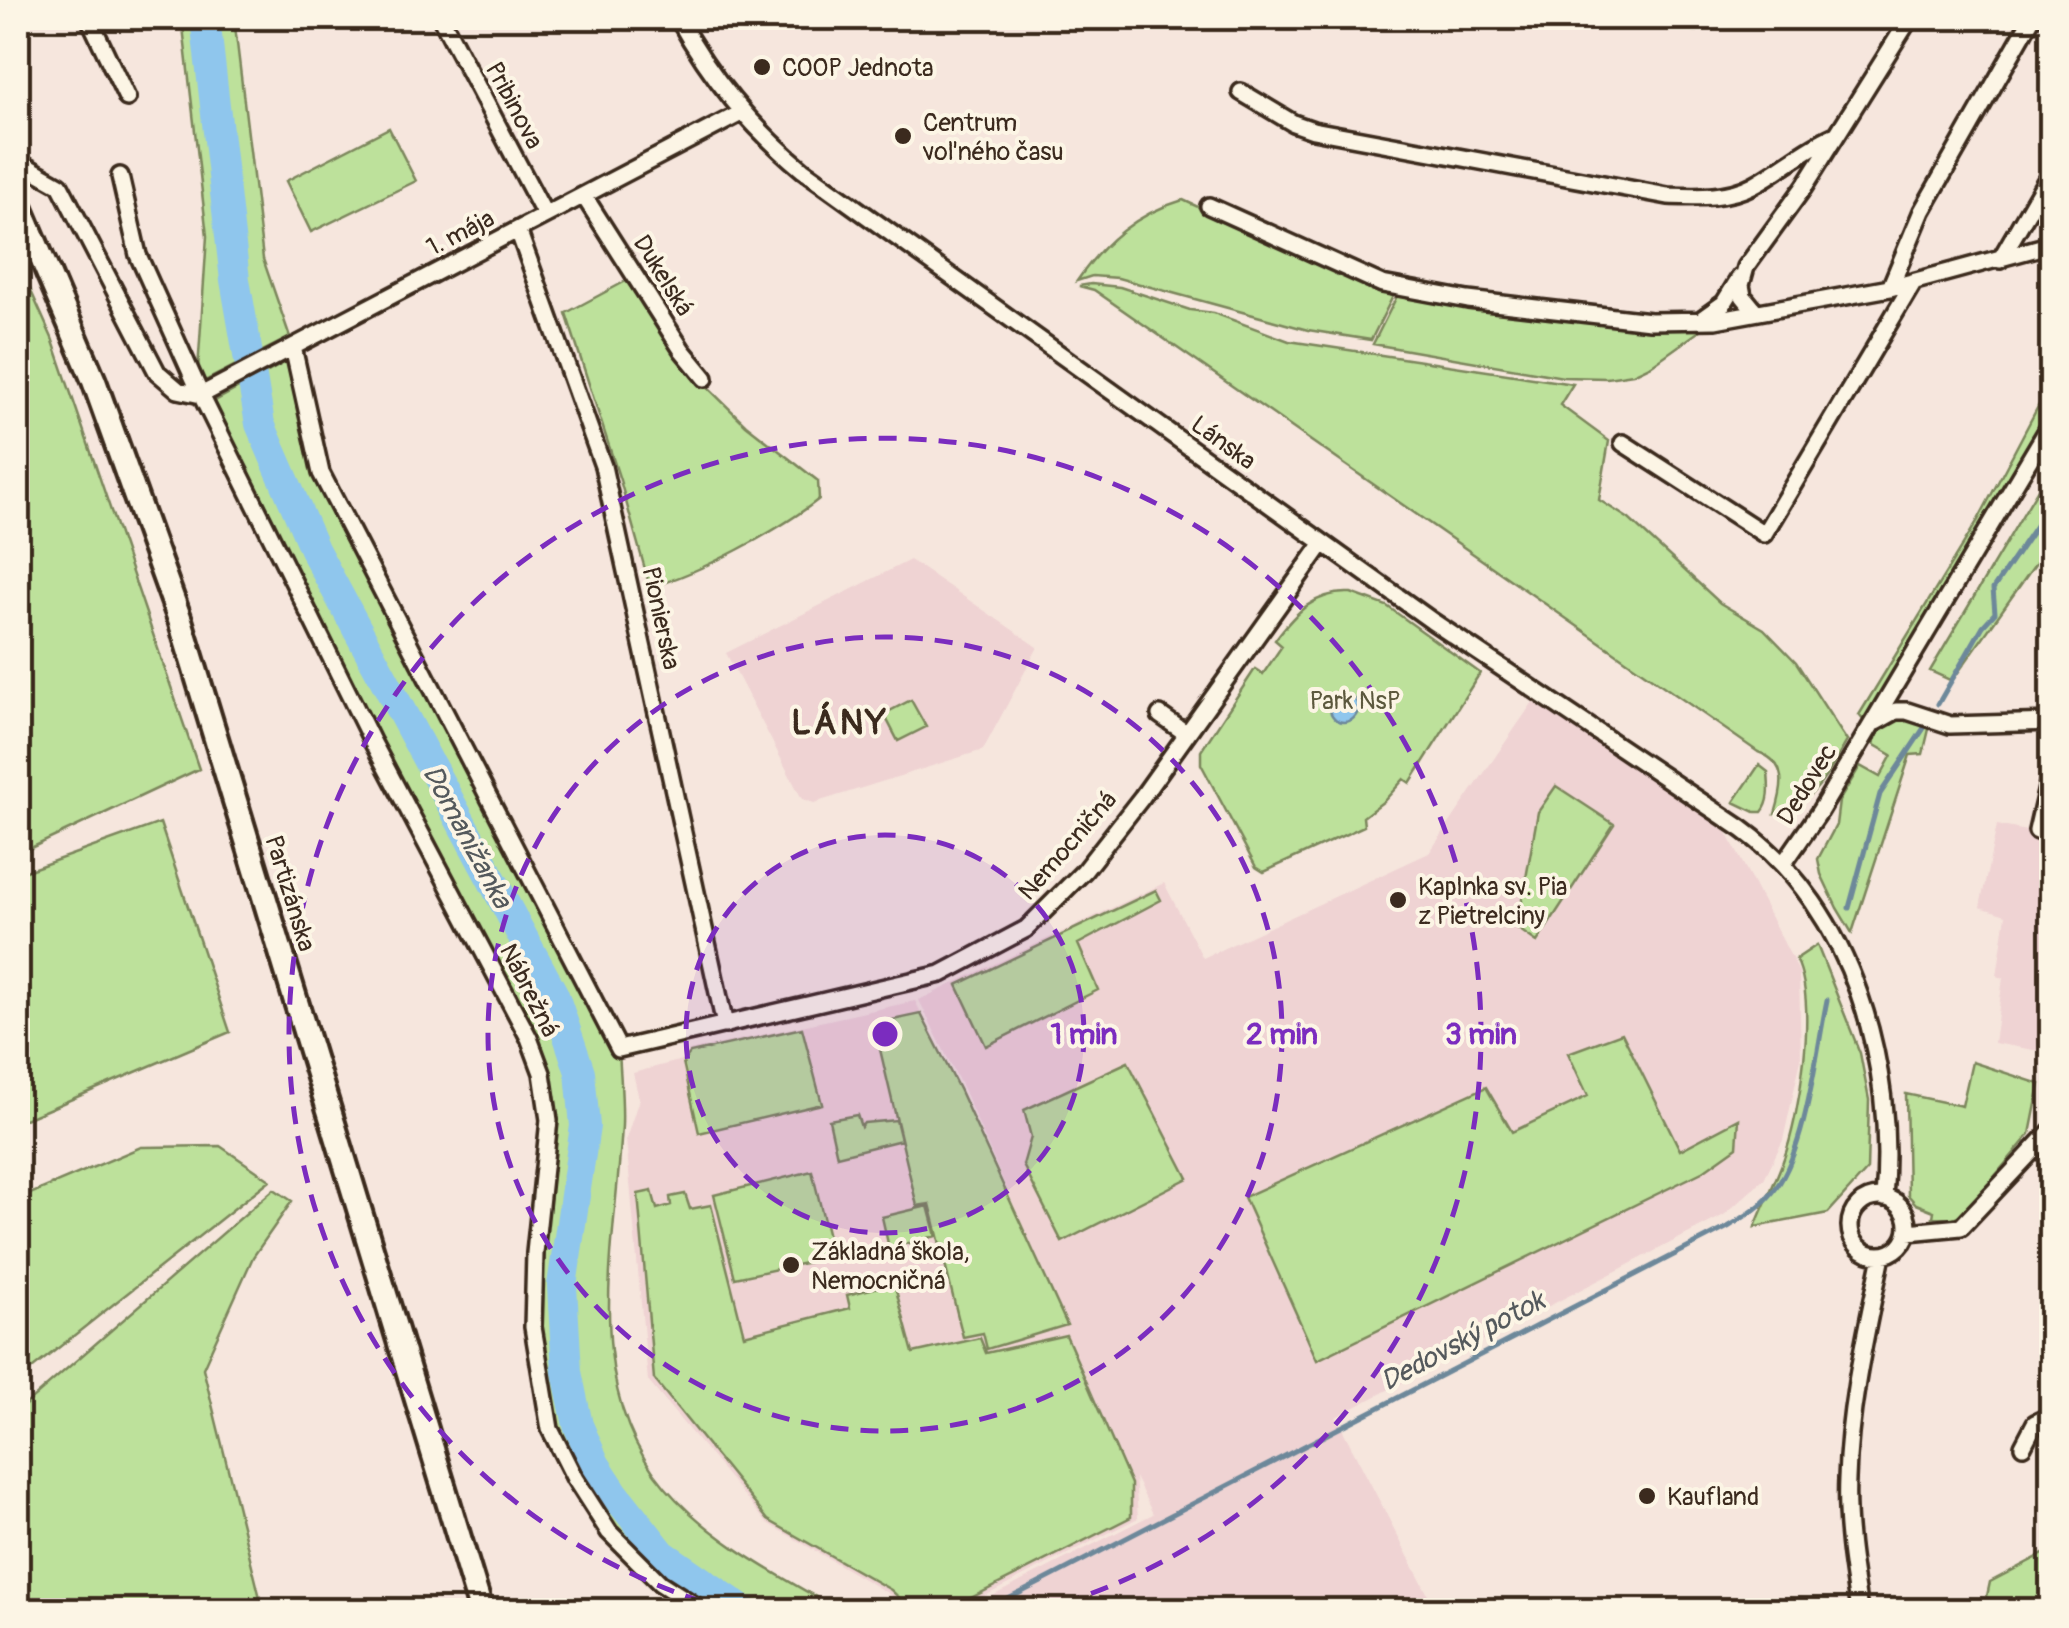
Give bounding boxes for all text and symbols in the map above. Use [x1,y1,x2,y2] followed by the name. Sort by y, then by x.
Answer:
[782,53,934,84] place label: COOP Jednota
[751,56,773,78] marker: COOP Jednota
[478,57,549,155] street label: Pribinova
[922,108,1064,168] place label: Centrum voľného času
[892,125,914,147] marker: Centrum voľného času
[422,203,500,263] street label: 1. mája
[626,230,700,322] street label: Dukelská
[1185,409,1262,477] street label: Lánska
[635,564,687,673] street label: Pionierska
[1309,686,1401,717] park label: Park NsP
[791,701,889,745] district label: LÁNY
[1770,739,1844,831] street label: Dedovec
[414,759,520,916] water label: Domanižanka
[1012,785,1124,907] street label: Nemocničná
[257,832,322,955] street label: Partizánska
[1418,872,1567,932] place label: Kaplnka sv. Pia z Pietrelciny
[1387,889,1409,911] marker: Kaplnka sv. Pia z Pietrelciny
[492,939,565,1042] street label: Nábrežná
[867,1016,903,1052] centre of rings
[1051,1016,1117,1053] text: 1 min
[1246,1016,1318,1053] text: 2 min
[1445,1016,1517,1053] text: 3 min
[811,1237,970,1297] place label: Základná škola, Nemocničná
[780,1254,802,1276] marker: Základná škola, Nemocničná
[1375,1282,1553,1399] water label: Dedovský potok
[1667,1482,1759,1513] place label: Kaufland
[1636,1485,1658,1507] marker: Kaufland

